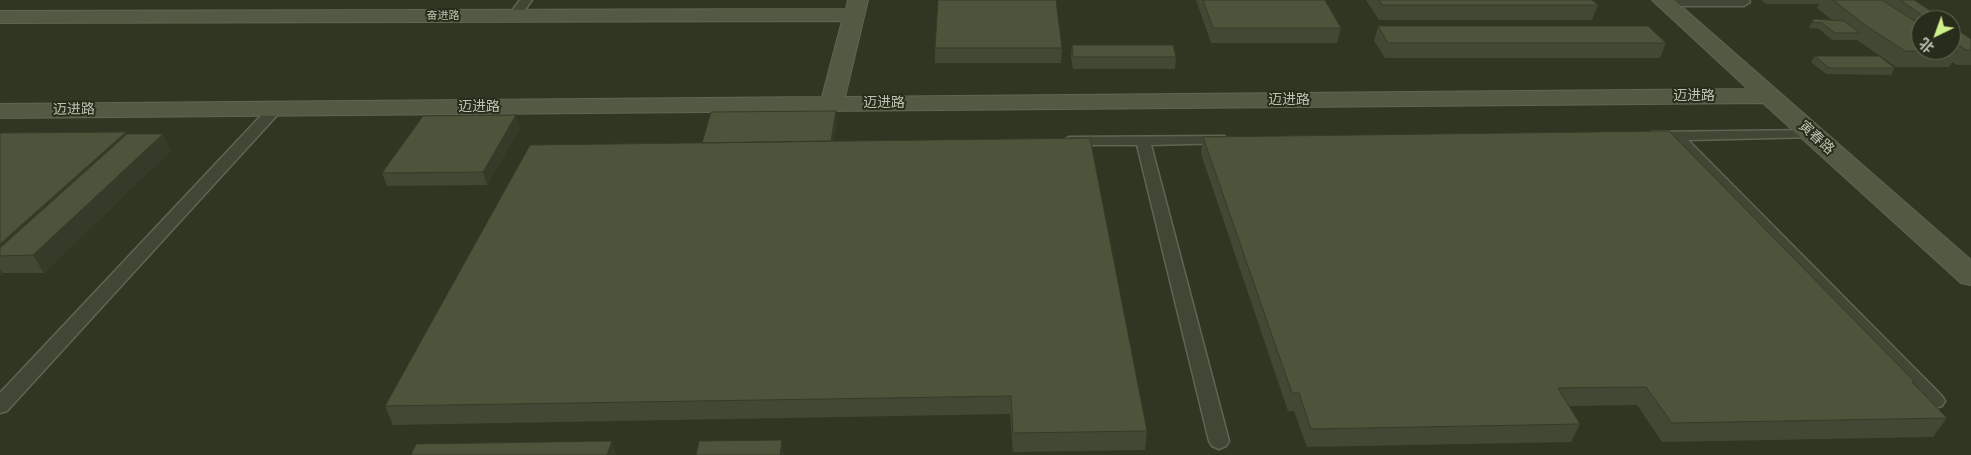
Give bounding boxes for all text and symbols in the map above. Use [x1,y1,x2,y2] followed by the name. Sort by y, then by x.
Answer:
[427,9,459,23] street label: 奋进路
[1911,10,1961,60] north arrow
[1915,34,1938,57] text: 北
[1673,88,1715,104] street label: 迈进路
[1268,92,1310,108] street label: 迈进路
[863,95,905,111] street label: 迈进路
[458,99,500,115] street label: 迈进路
[53,101,95,119] street label: 迈进路
[1795,118,1837,158] street label: 寅春路

